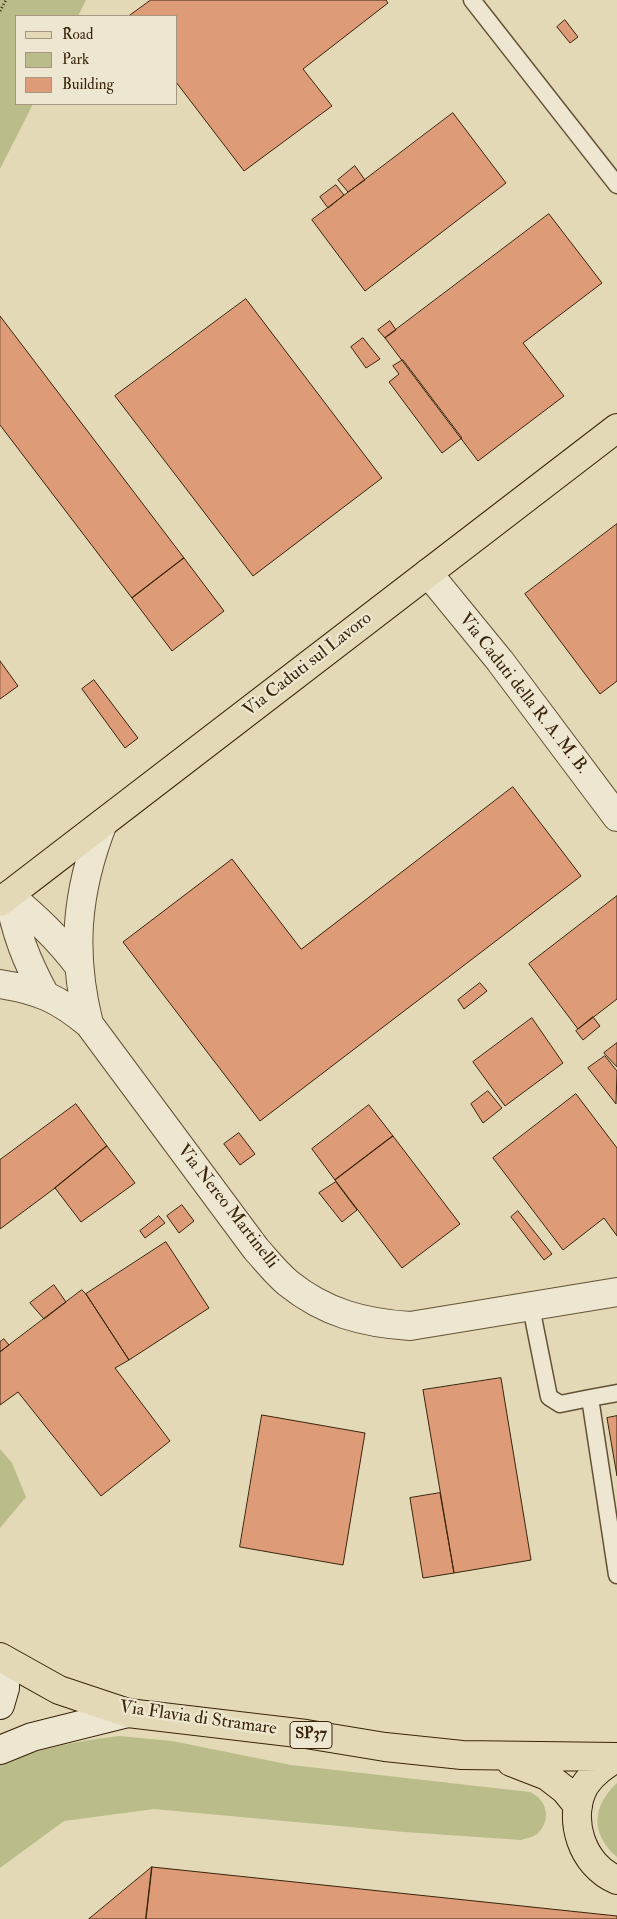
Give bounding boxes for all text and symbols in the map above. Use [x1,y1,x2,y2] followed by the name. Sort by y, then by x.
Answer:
[15,15,178,105] legend
[62,25,93,44] text: Road
[62,50,89,69] text: Park
[62,75,114,94] text: Building
[239,608,377,722] street label: Via Caduti sul Lavoro
[454,609,592,779] street label: Via Caduti della R. A. M. B.
[172,1141,282,1273] street label: Via Nereo Martinelli
[118,1697,278,1741] street label: Via Flavia di Stramare
[290,1722,332,1748] road number: SP37

